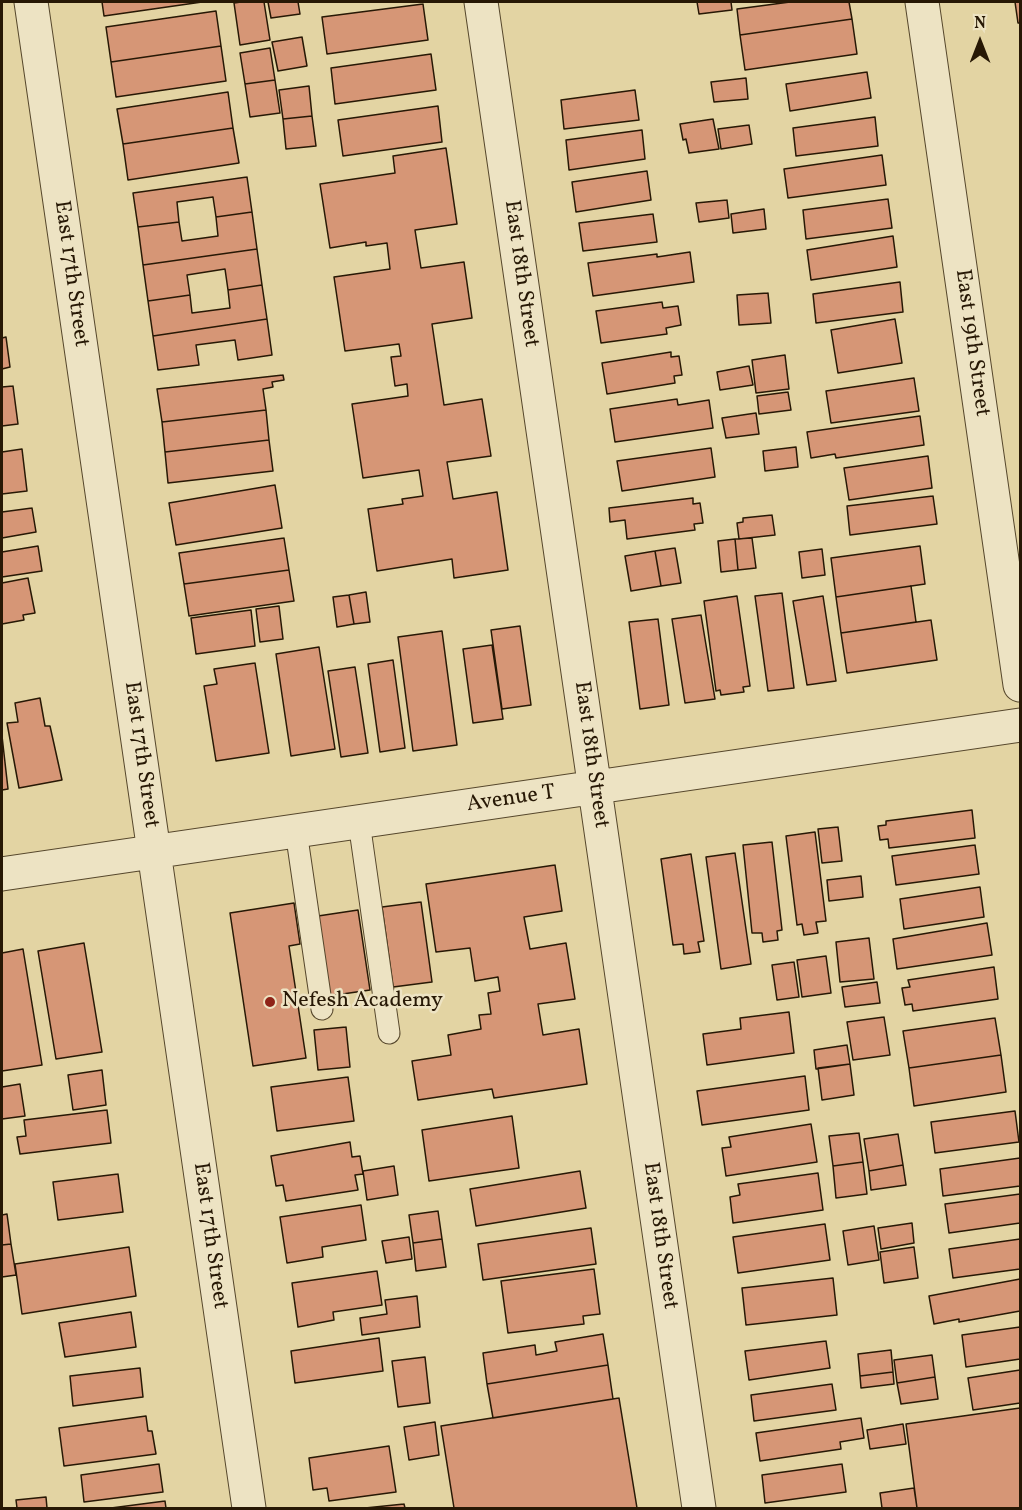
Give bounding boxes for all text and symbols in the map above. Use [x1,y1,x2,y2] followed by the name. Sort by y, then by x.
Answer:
[950,12,1010,72] north arrow
[974,13,986,35] text: N
[47,199,93,349] street label: East 17th Street
[497,199,543,349] street label: East 18th Street
[948,268,994,418] street label: East 19th Street
[117,680,163,830] street label: East 17th Street
[567,680,613,830] street label: East 18th Street
[465,781,557,819] street label: Avenue T
[282,989,443,1015] place label: Nefesh Academy
[263,995,277,1009] marker: Nefesh Academy
[186,1161,232,1311] street label: East 17th Street
[636,1161,682,1311] street label: East 18th Street

